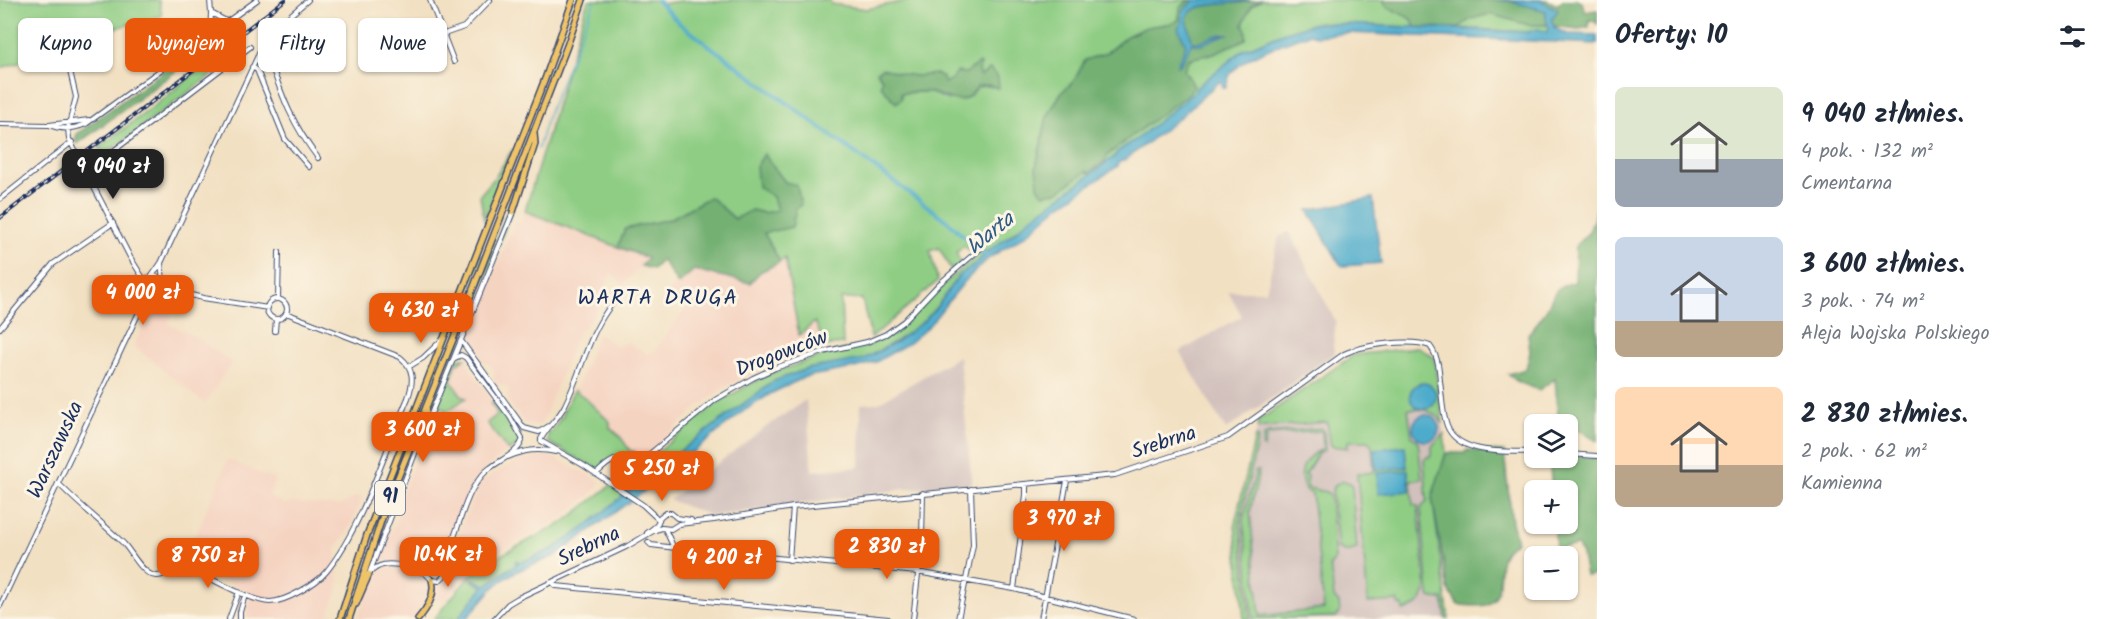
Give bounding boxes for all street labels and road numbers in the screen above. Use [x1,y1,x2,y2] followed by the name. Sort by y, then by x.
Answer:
[731,321,834,387] street label: Drogowców
[19,396,93,504] street label: Warszawska
[1127,417,1201,469] street label: Srebrna
[375,481,405,515] road number: 91
[552,518,626,576] street label: Srebrna

